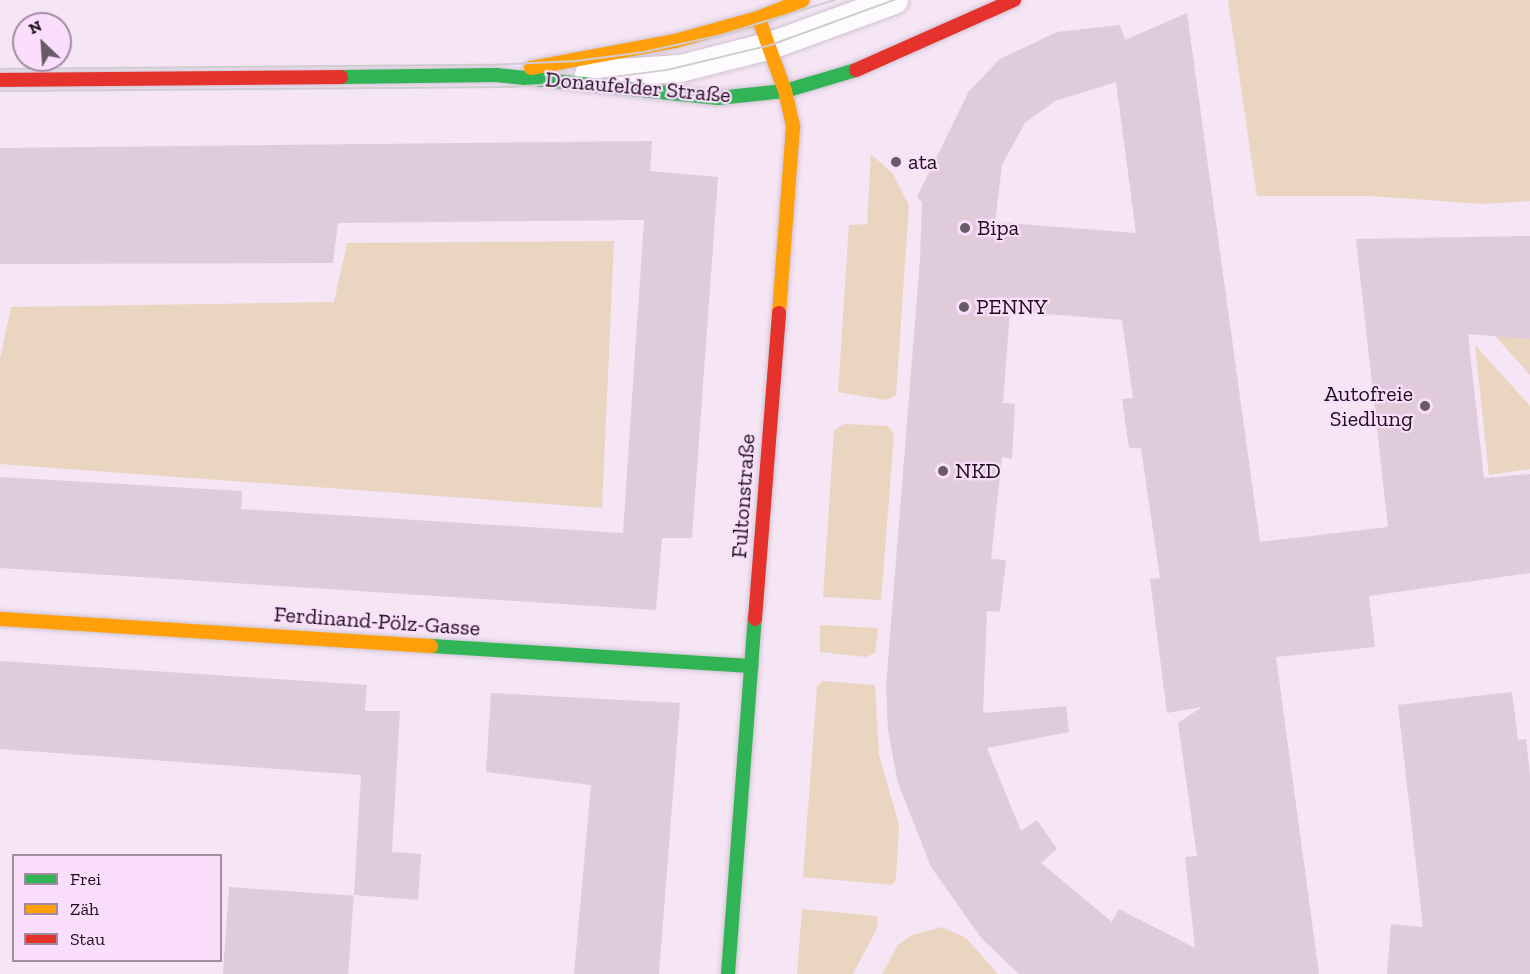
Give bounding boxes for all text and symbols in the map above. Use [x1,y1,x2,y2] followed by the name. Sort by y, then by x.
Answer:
[12,12,72,72] north arrow
[25,16,45,38] text: N
[544,66,732,108] street label: Donaufelder Straße
[908,149,937,175] place label: ata
[889,155,903,169] marker: ata
[977,215,1019,241] place label: Bipa
[958,221,972,235] marker: Bipa
[976,294,1047,320] place label: PENNY
[957,300,971,314] marker: PENNY
[1324,380,1413,432] place label: Autofreie Siedlung
[1418,399,1432,413] marker: Autofreie Siedlung
[725,433,761,559] street label: Fultonstraße
[955,458,1001,484] place label: NKD
[936,464,950,478] marker: NKD
[273,601,481,641] street label: Ferdinand-Pölz-Gasse
[12,854,222,962] legend
[70,868,101,890] text: Frei
[70,898,99,920] text: Zäh
[70,928,105,950] text: Stau

